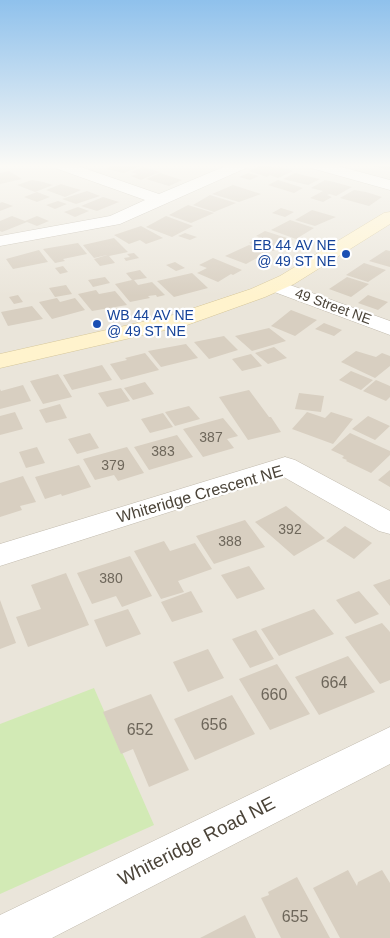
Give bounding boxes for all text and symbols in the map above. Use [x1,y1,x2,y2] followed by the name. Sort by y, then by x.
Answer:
[253,238,336,270] place label: EB 44 AV NE @ 49 ST NE
[340,248,352,260] marker: EB 44 AV NE @ 49 ST NE
[292,285,374,329] street label: 49 Street NE
[107,308,194,341] place label: WB 44 AV NE @ 49 ST NE
[91,318,103,330] marker: WB 44 AV NE @ 49 ST NE
[199,430,223,446] house number: 387
[151,444,175,460] house number: 383
[101,458,125,474] house number: 379
[115,462,285,528] street label: Whiteridge Crescent NE
[278,522,302,538] house number: 392
[218,534,242,550] house number: 388
[99,571,123,587] house number: 380
[321,674,347,694] house number: 664
[261,686,287,706] house number: 660
[201,716,227,736] house number: 656
[127,721,153,741] house number: 652
[115,793,279,891] street label: Whiteridge Road NE
[282,908,308,928] house number: 655

